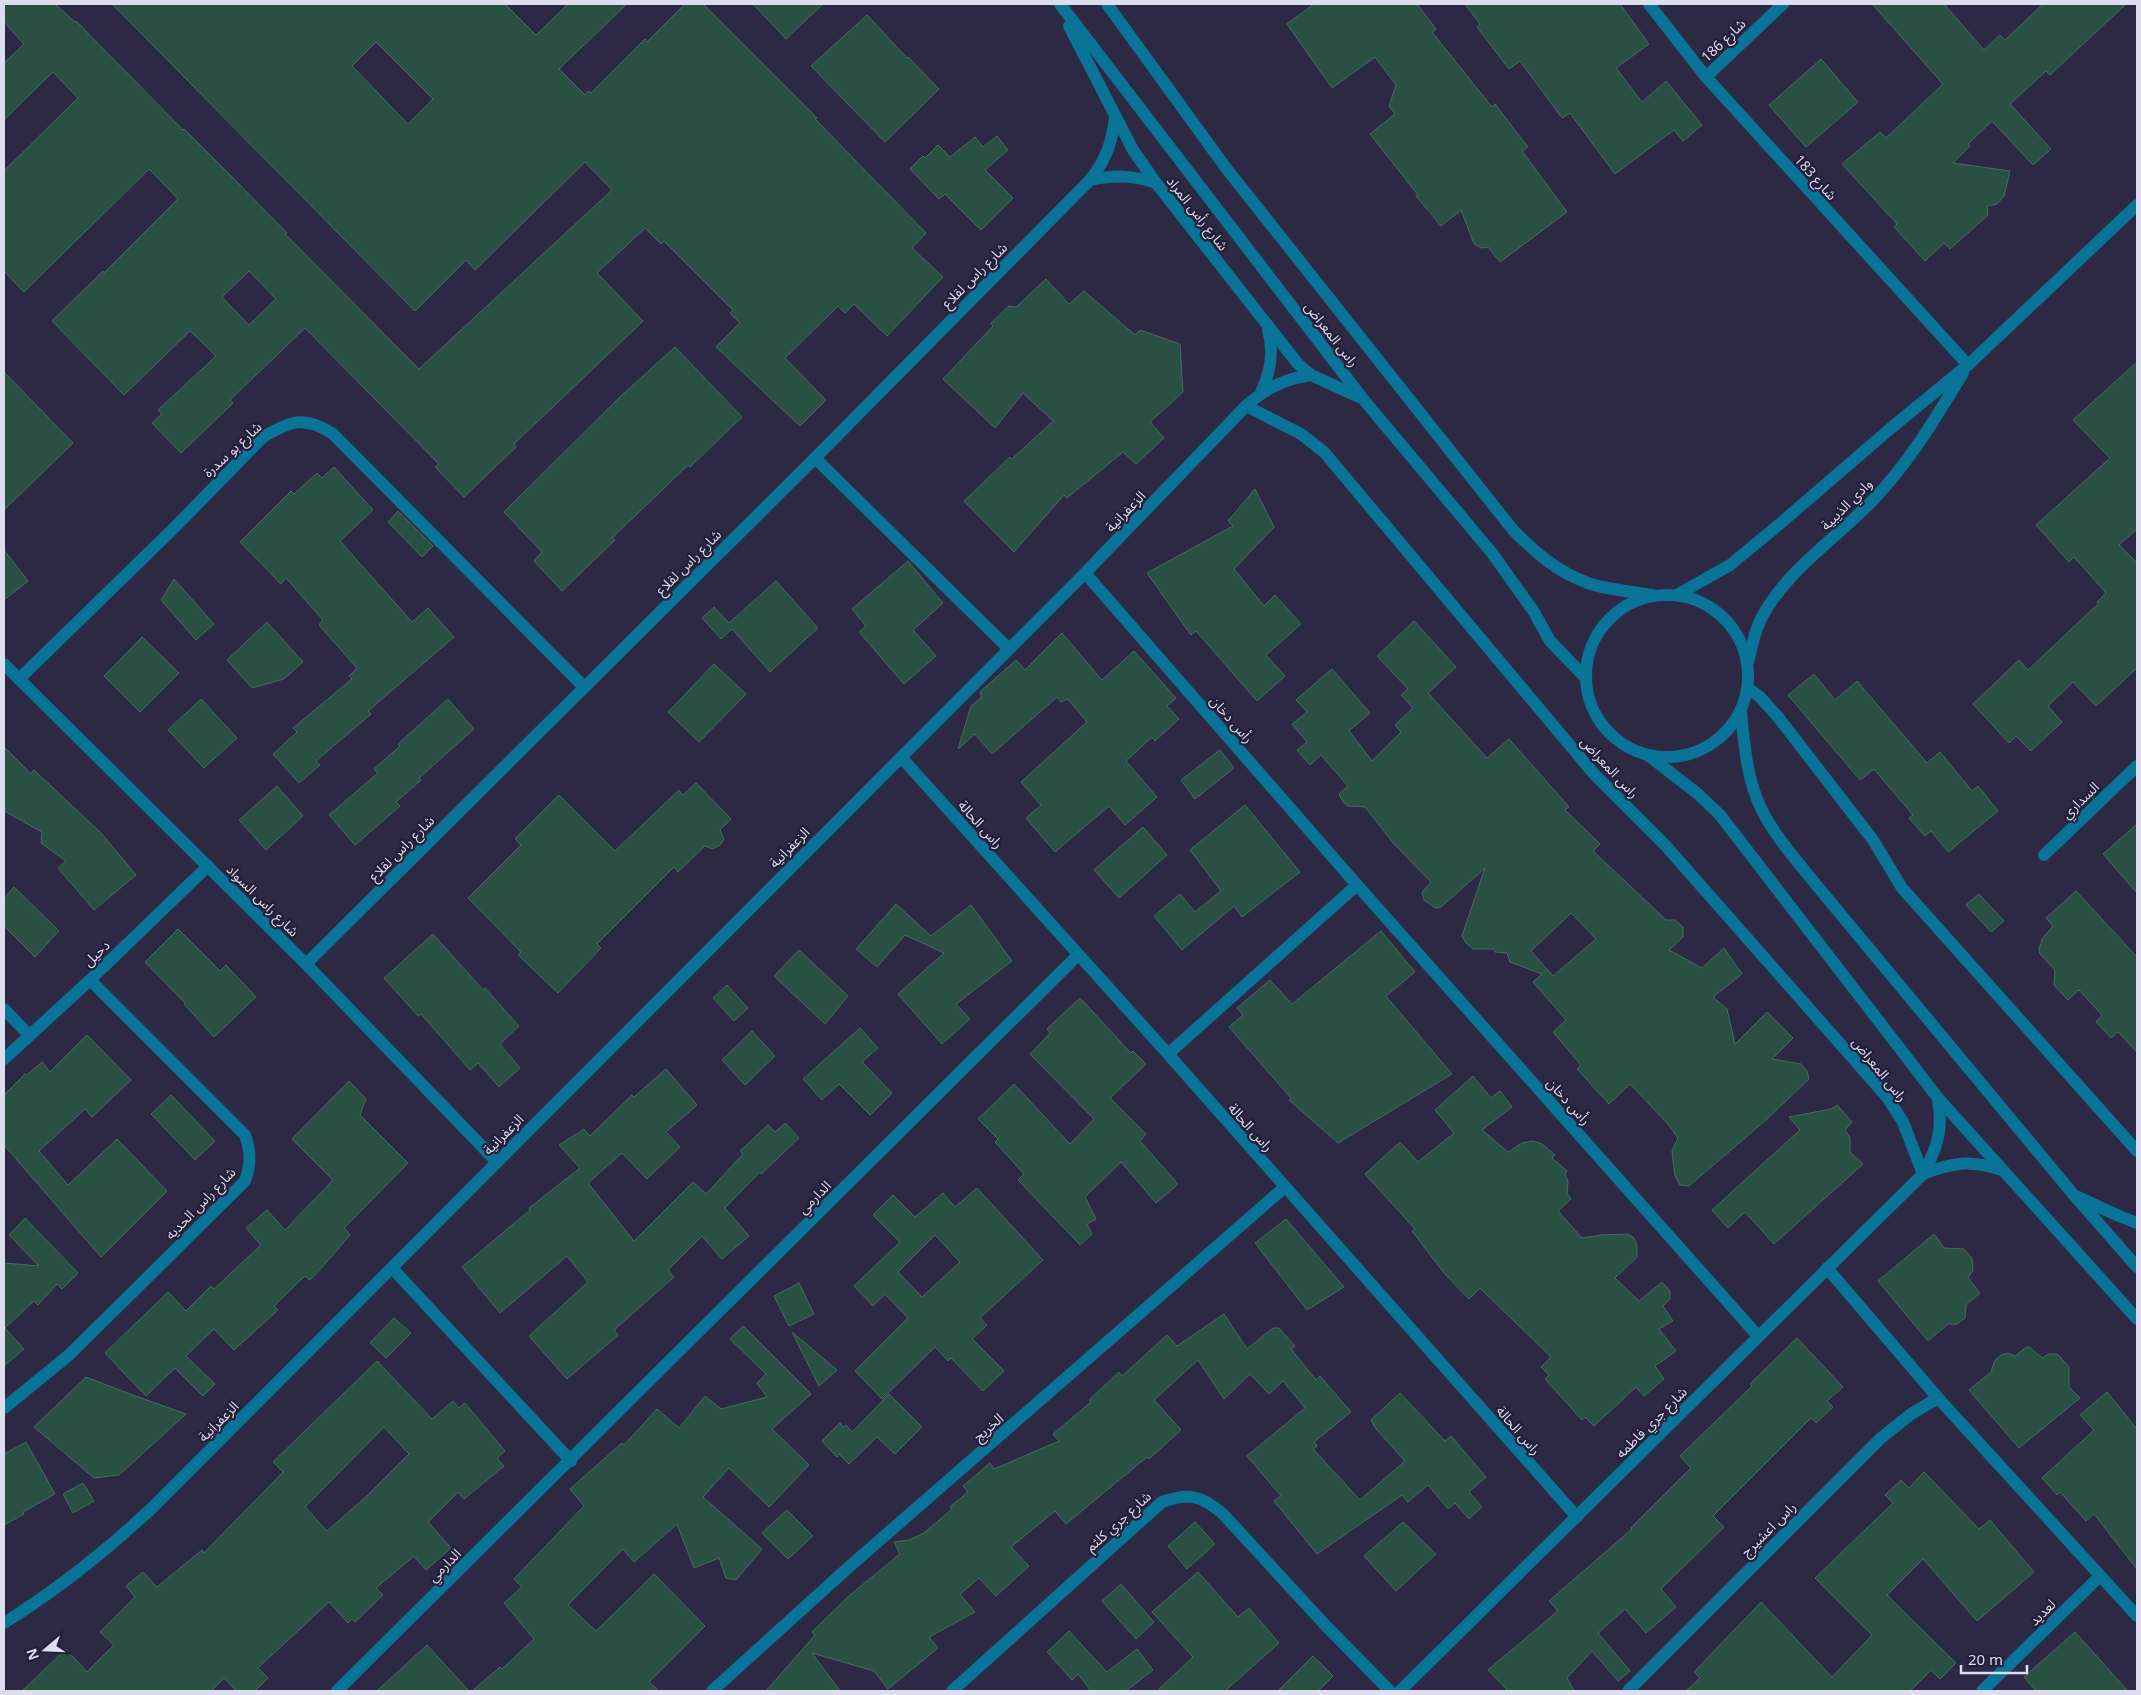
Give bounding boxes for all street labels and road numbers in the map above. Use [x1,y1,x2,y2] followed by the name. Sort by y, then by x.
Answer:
[1697,14,1751,67] street label: شارع 186
[1789,150,1841,205] street label: شارع 183
[1161,172,1233,255] street label: شارع رأس المراد
[937,238,1012,313] street label: شارع راس لقلاع
[1301,297,1363,371] street label: راس المعراض
[199,417,267,483] street label: شارع بو سدرة
[1816,474,1878,536] street label: وادي الذيبية
[1101,486,1149,536] street label: الزعفرانية
[651,525,726,600] street label: شارع راس لقلاع
[1206,691,1258,747] street label: رأس دخان
[1577,732,1643,802] street label: راس المعراض
[2057,777,2105,824] street label: السداري
[954,796,1008,852] street label: راس الحالة
[364,811,439,886] street label: شارع راس لقلاع
[764,822,814,872] street label: الزعفرانية
[221,860,303,942] street label: شارع راس السواد
[78,935,114,970] street label: دحيل
[1848,1033,1912,1105] street label: راس المعراض
[1543,1073,1595,1129] street label: رأس دخان
[1224,1099,1278,1155] street label: راس الحالة
[478,1109,528,1159] street label: الزعفرانية
[161,1163,241,1245] street label: شارع راس الحديه
[793,1176,836,1219] street label: الدارمي
[1611,1382,1692,1463] street label: شارع جري فاطمه
[193,1396,243,1446] street label: الزعفرانية
[1492,1401,1546,1459] street label: راس الحالة
[969,1409,1008,1447] street label: الخريج
[1081,1486,1156,1557] street label: شارع جري كلثم
[1736,1497,1801,1562] street label: راس اعشيرج
[423,1544,466,1587] street label: الدارمي
[2025,1595,2059,1629] street label: لعديد

